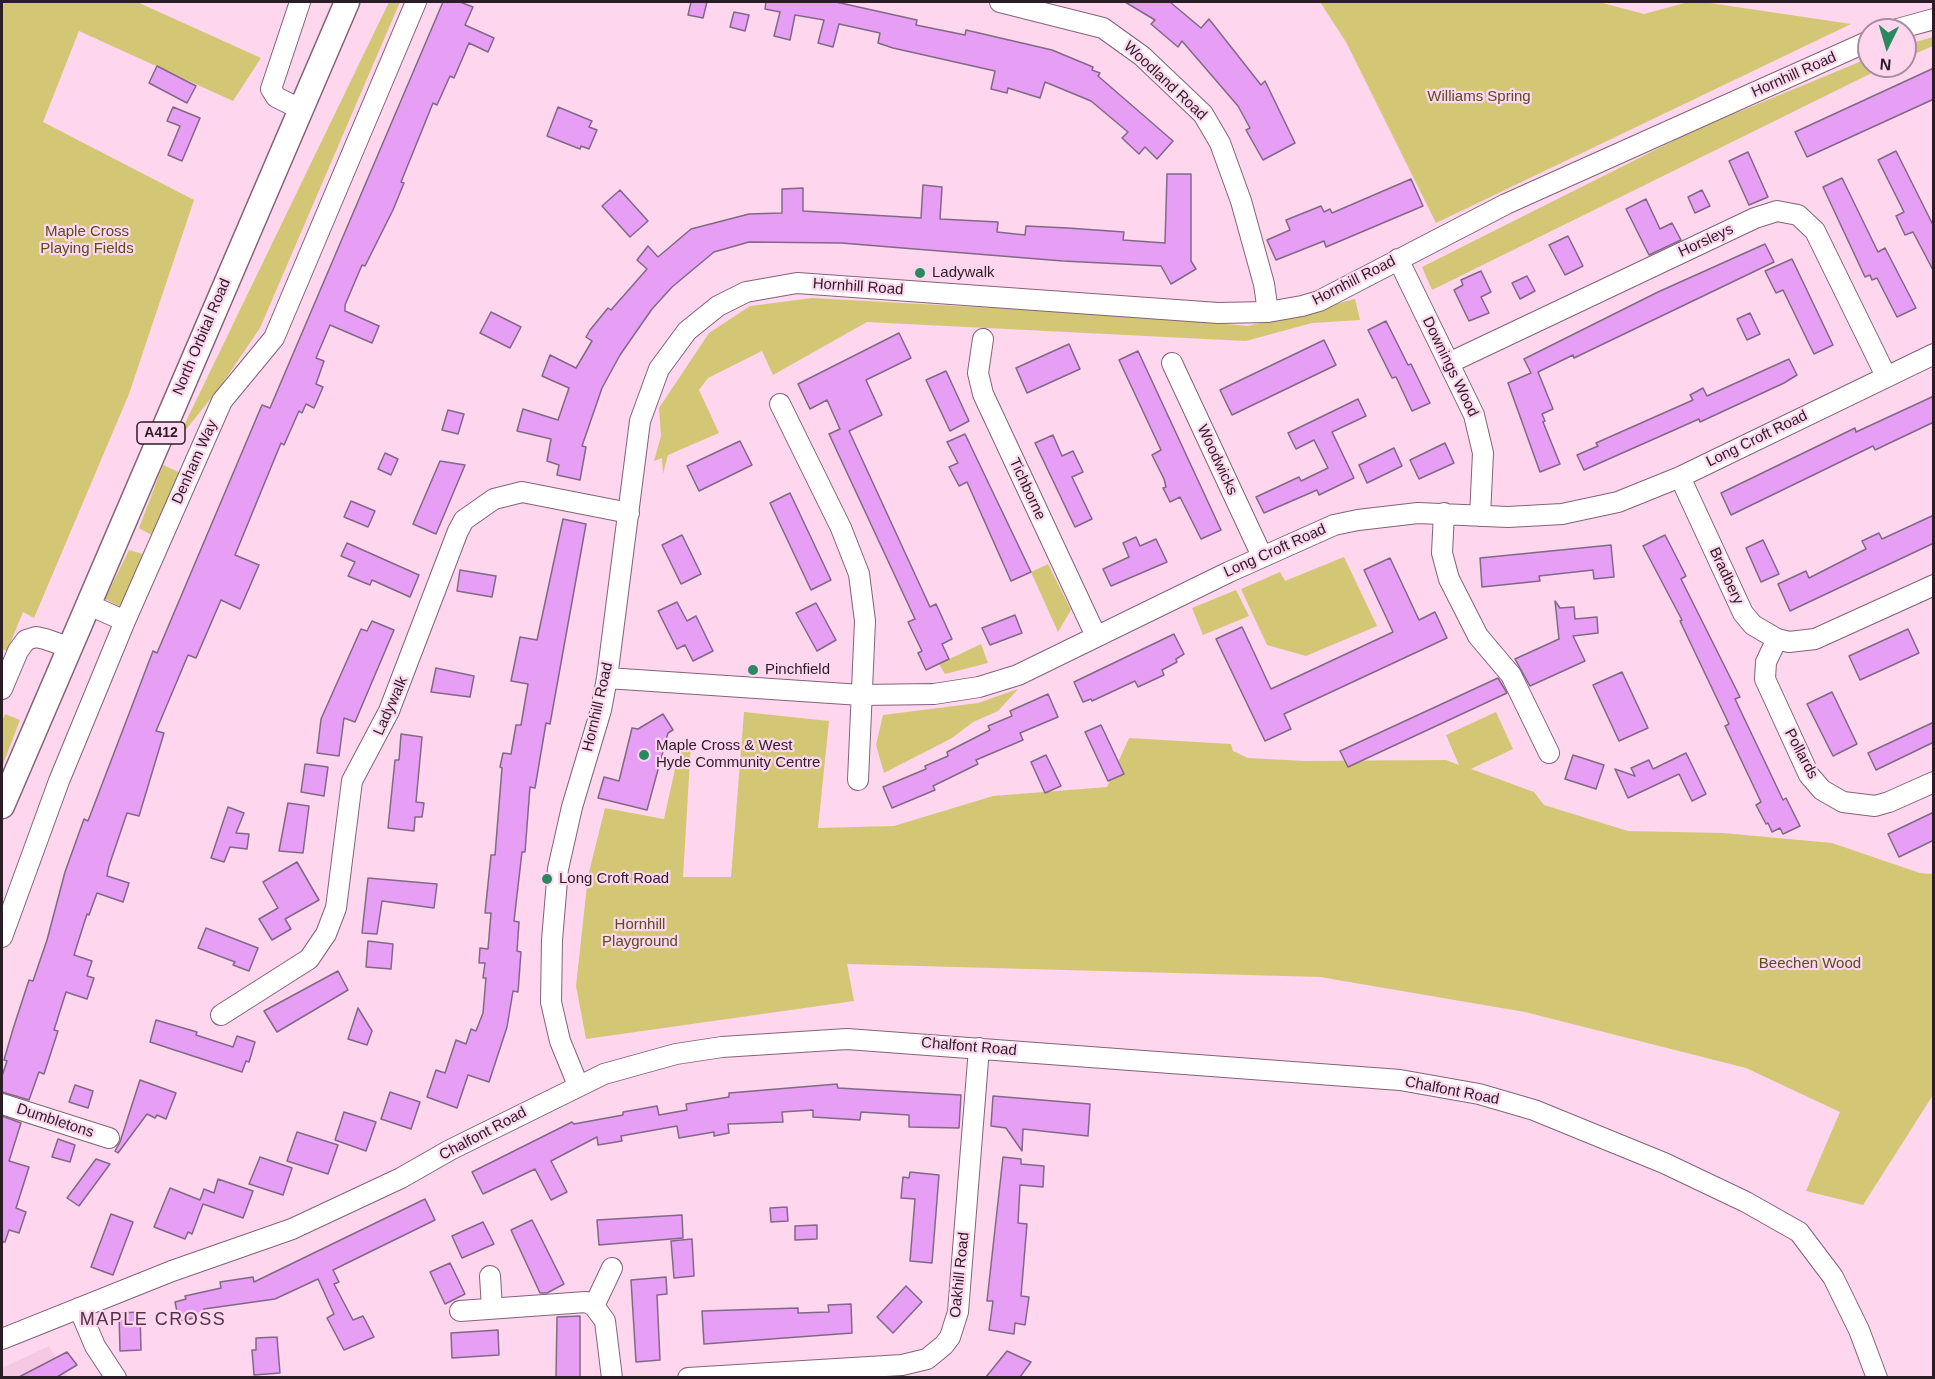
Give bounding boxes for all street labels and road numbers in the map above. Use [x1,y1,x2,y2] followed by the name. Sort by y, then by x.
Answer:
[1120,38,1210,124] street label: Woodland Road
[1749,48,1839,102] street label: Hornhill Road
[1676,221,1736,261] street label: Horsleys
[1309,252,1399,310] street label: Hornhill Road
[812,275,904,299] street label: Hornhill Road
[169,276,235,398] street label: North Orbital Road
[1418,314,1482,420] street label: Downings Wood
[1704,407,1810,471] street label: Long Croft Road
[168,417,222,507] street label: Denham Way
[137,422,185,444] road number: A412
[1193,422,1241,498] street label: Woodwicks
[1005,455,1049,523] street label: Tichborne
[1221,520,1329,582] street label: Long Croft Road
[1705,545,1747,607] street label: Bradbery
[579,661,617,753] street label: Hornhill Road
[370,674,412,738] street label: Ladywalk
[1780,726,1822,782] street label: Pollards
[920,1034,1018,1060] street label: Chalfont Road
[1403,1073,1501,1109] street label: Chalfont Road
[14,1100,96,1142] street label: Dumbletons
[436,1104,530,1164] street label: Chalfont Road
[947,1231,973,1319] street label: Oakhill Road

